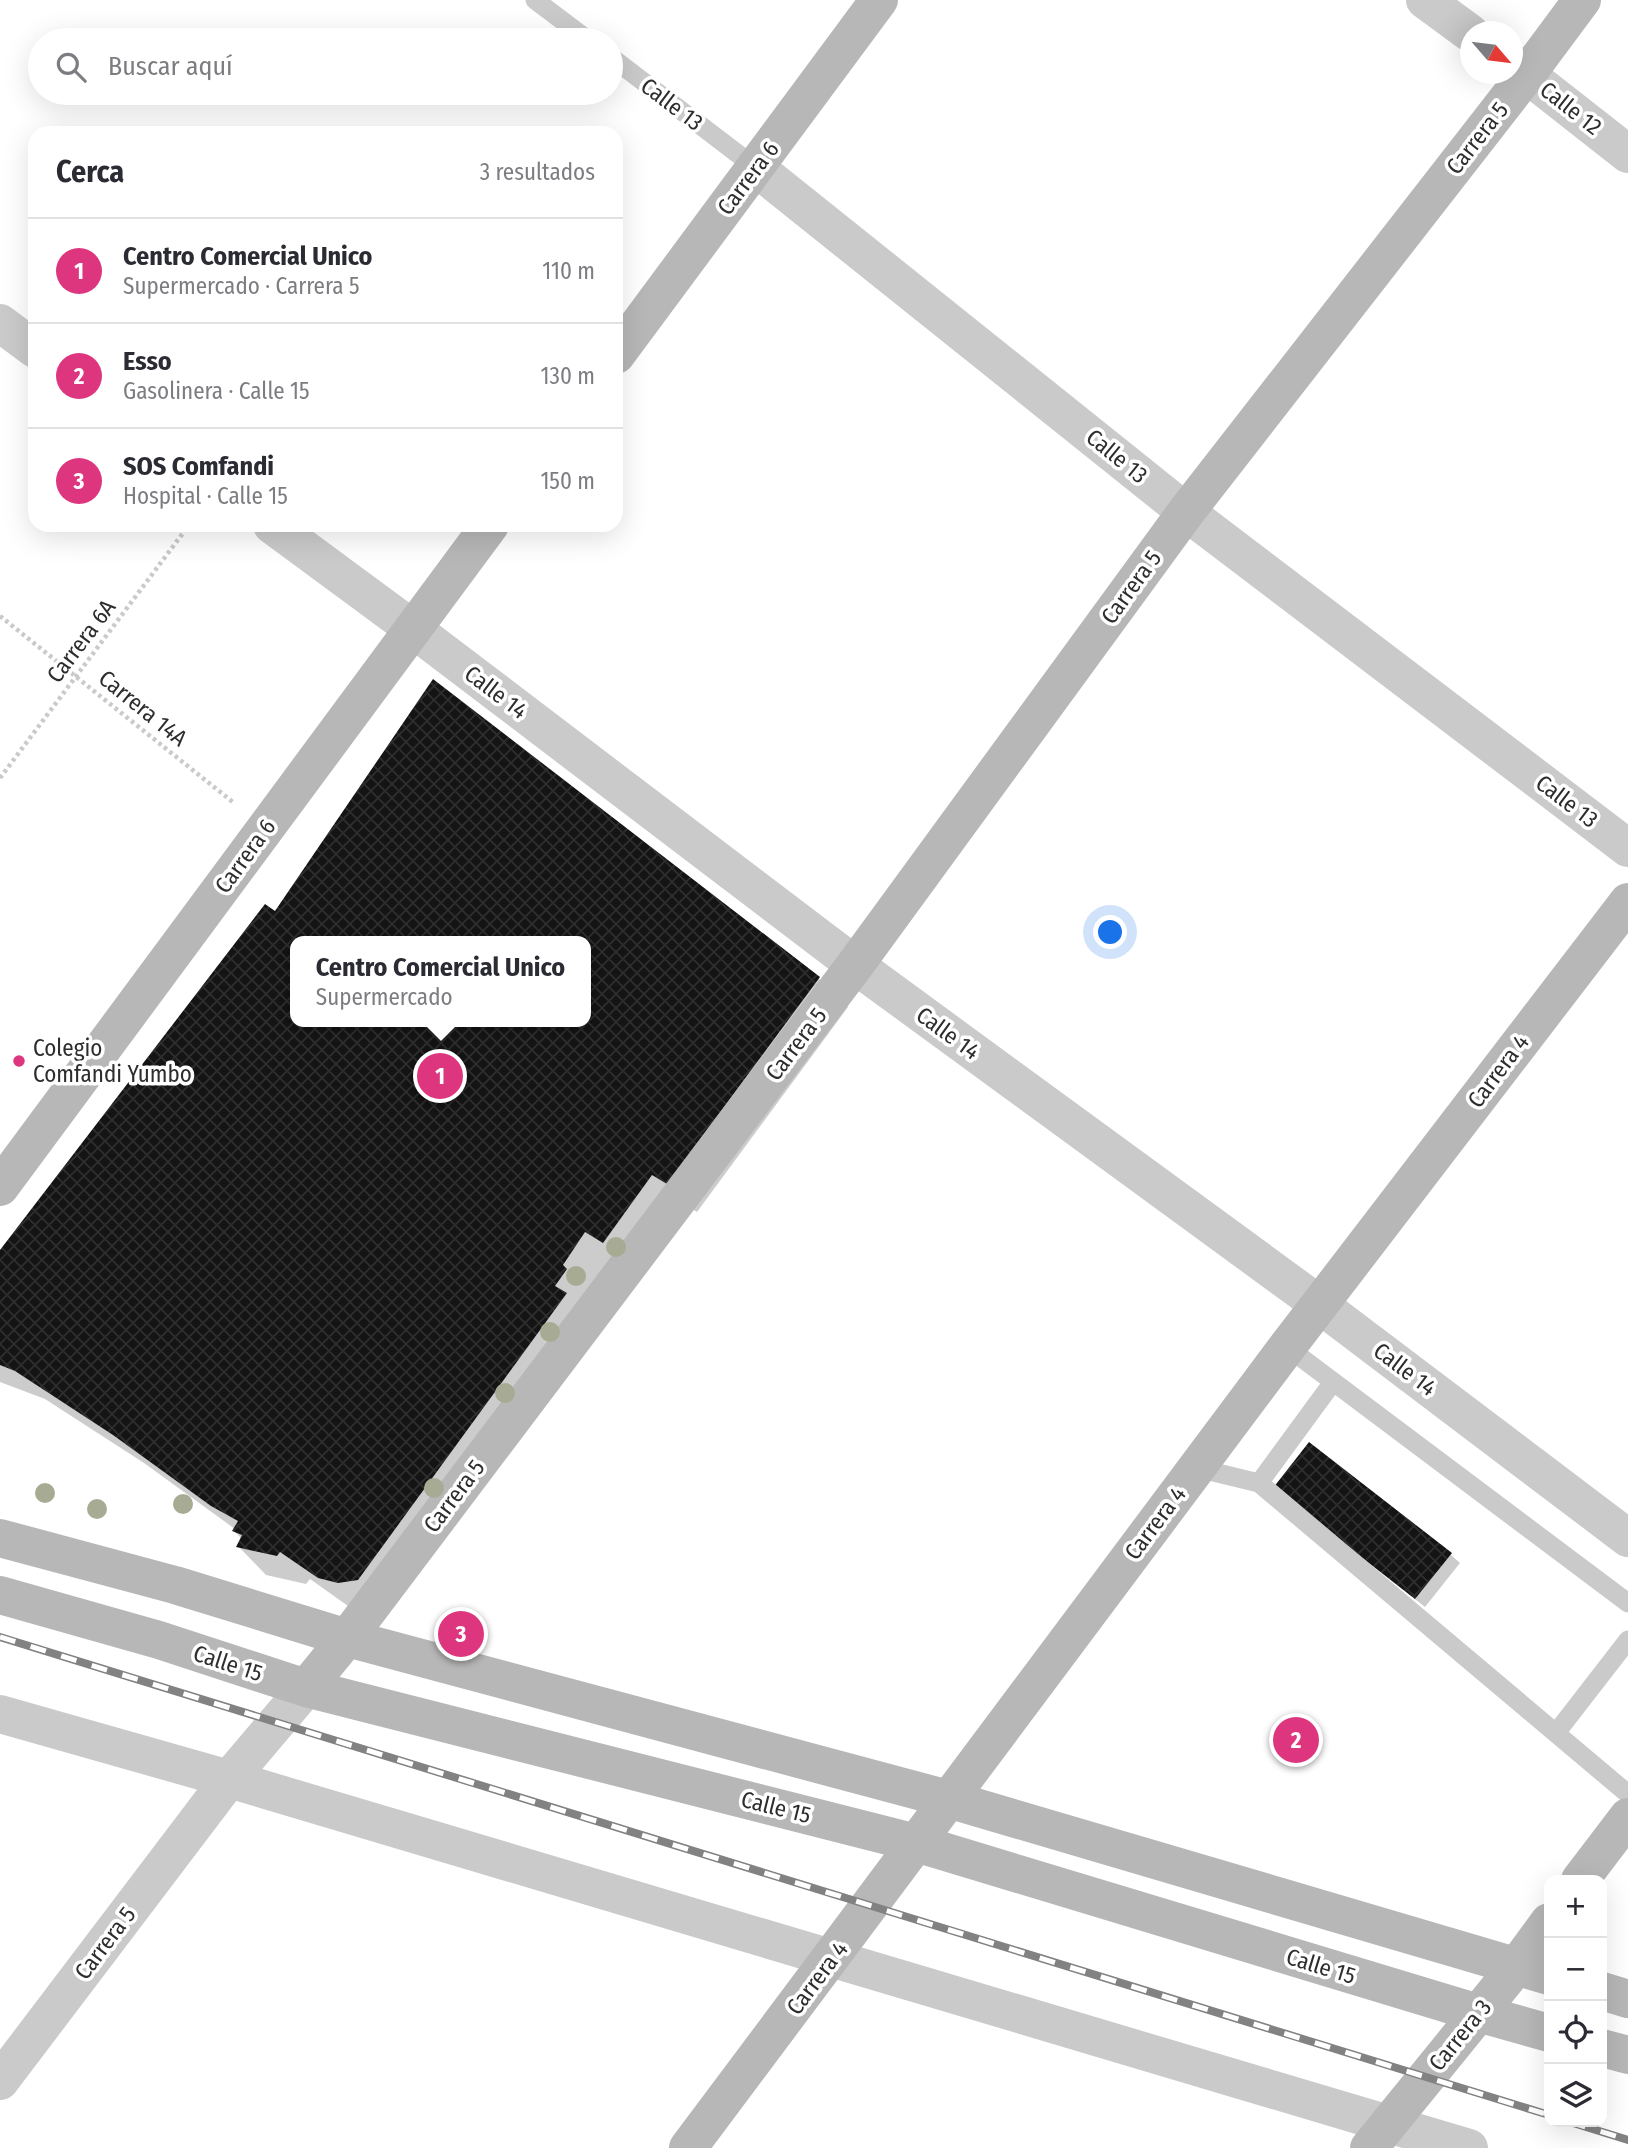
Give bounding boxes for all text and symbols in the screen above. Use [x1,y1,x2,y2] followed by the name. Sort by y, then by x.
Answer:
[1460,21,1523,84] north arrow
[28,28,623,105] search box
[52,48,90,86] icon: search
[108,51,233,82] text: Buscar aquí
[635,72,709,136] street label: Calle 13
[1535,75,1607,141] street label: Calle 12
[1440,96,1514,180] street label: Carrera 5
[711,136,785,220] street label: Carrera 6
[56,154,124,190] text: Cerca
[480,158,595,186] text: 3 resultados
[123,241,373,272] text: Centro Comercial Unico
[74,257,84,285] text: 1
[542,257,595,285] text: 110 m
[123,272,360,300] text: Supermercado · Carrera 5
[123,346,172,377] text: Esso
[74,362,84,390] text: 2
[541,362,595,390] text: 130 m
[123,377,310,405] text: Gasolinera · Calle 15
[1081,423,1153,489] street label: Calle 13
[123,451,274,482] text: SOS Comfandi
[74,467,84,495] text: 3
[540,467,595,495] text: 150 m
[123,482,288,510] text: Hospital · Calle 15
[1095,545,1167,629] street label: Carrera 5
[41,594,121,688] street label: Carrera 6A
[459,659,533,725] street label: Calle 14
[93,664,193,752] street label: Carrera 14A
[1530,769,1604,833] street label: Calle 13
[209,813,281,899] street label: Carrera 6
[1093,915,1127,949] your location
[290,936,591,1027] popup
[316,952,565,983] text: Centro Comercial Unico
[316,983,453,1011] text: Supermercado
[911,1001,985,1065] street label: Calle 14
[760,1002,832,1086] street label: Carrera 5
[1461,1029,1535,1113] street label: Carrera 4
[33,1034,192,1088] place label: Colegio Comfandi Yumbo
[417,1050,463,1102] pin: 1
[11,1053,27,1069] marker: Colegio Comfandi Yumbo
[1368,1336,1442,1402] street label: Calle 14
[418,1454,490,1538] street label: Carrera 5
[1118,1481,1192,1565] street label: Carrera 4
[438,1608,484,1660] pin: 3
[190,1639,266,1687] street label: Calle 15
[1273,1714,1319,1766] pin: 2
[738,1785,814,1829] street label: Calle 15
[1544,1875,1607,2127] map controls
[1544,1875,1607,1938] button: +
[69,1901,141,1985] street label: Carrera 5
[780,1936,854,2020] street label: Carrera 4
[1544,1938,1607,2001] button: −
[1283,1942,1359,1990] street label: Calle 15
[1423,1994,1497,2076] street label: Carrera 3
[1544,2001,1607,2064] button: locate
[1544,2064,1607,2127] button: layers

